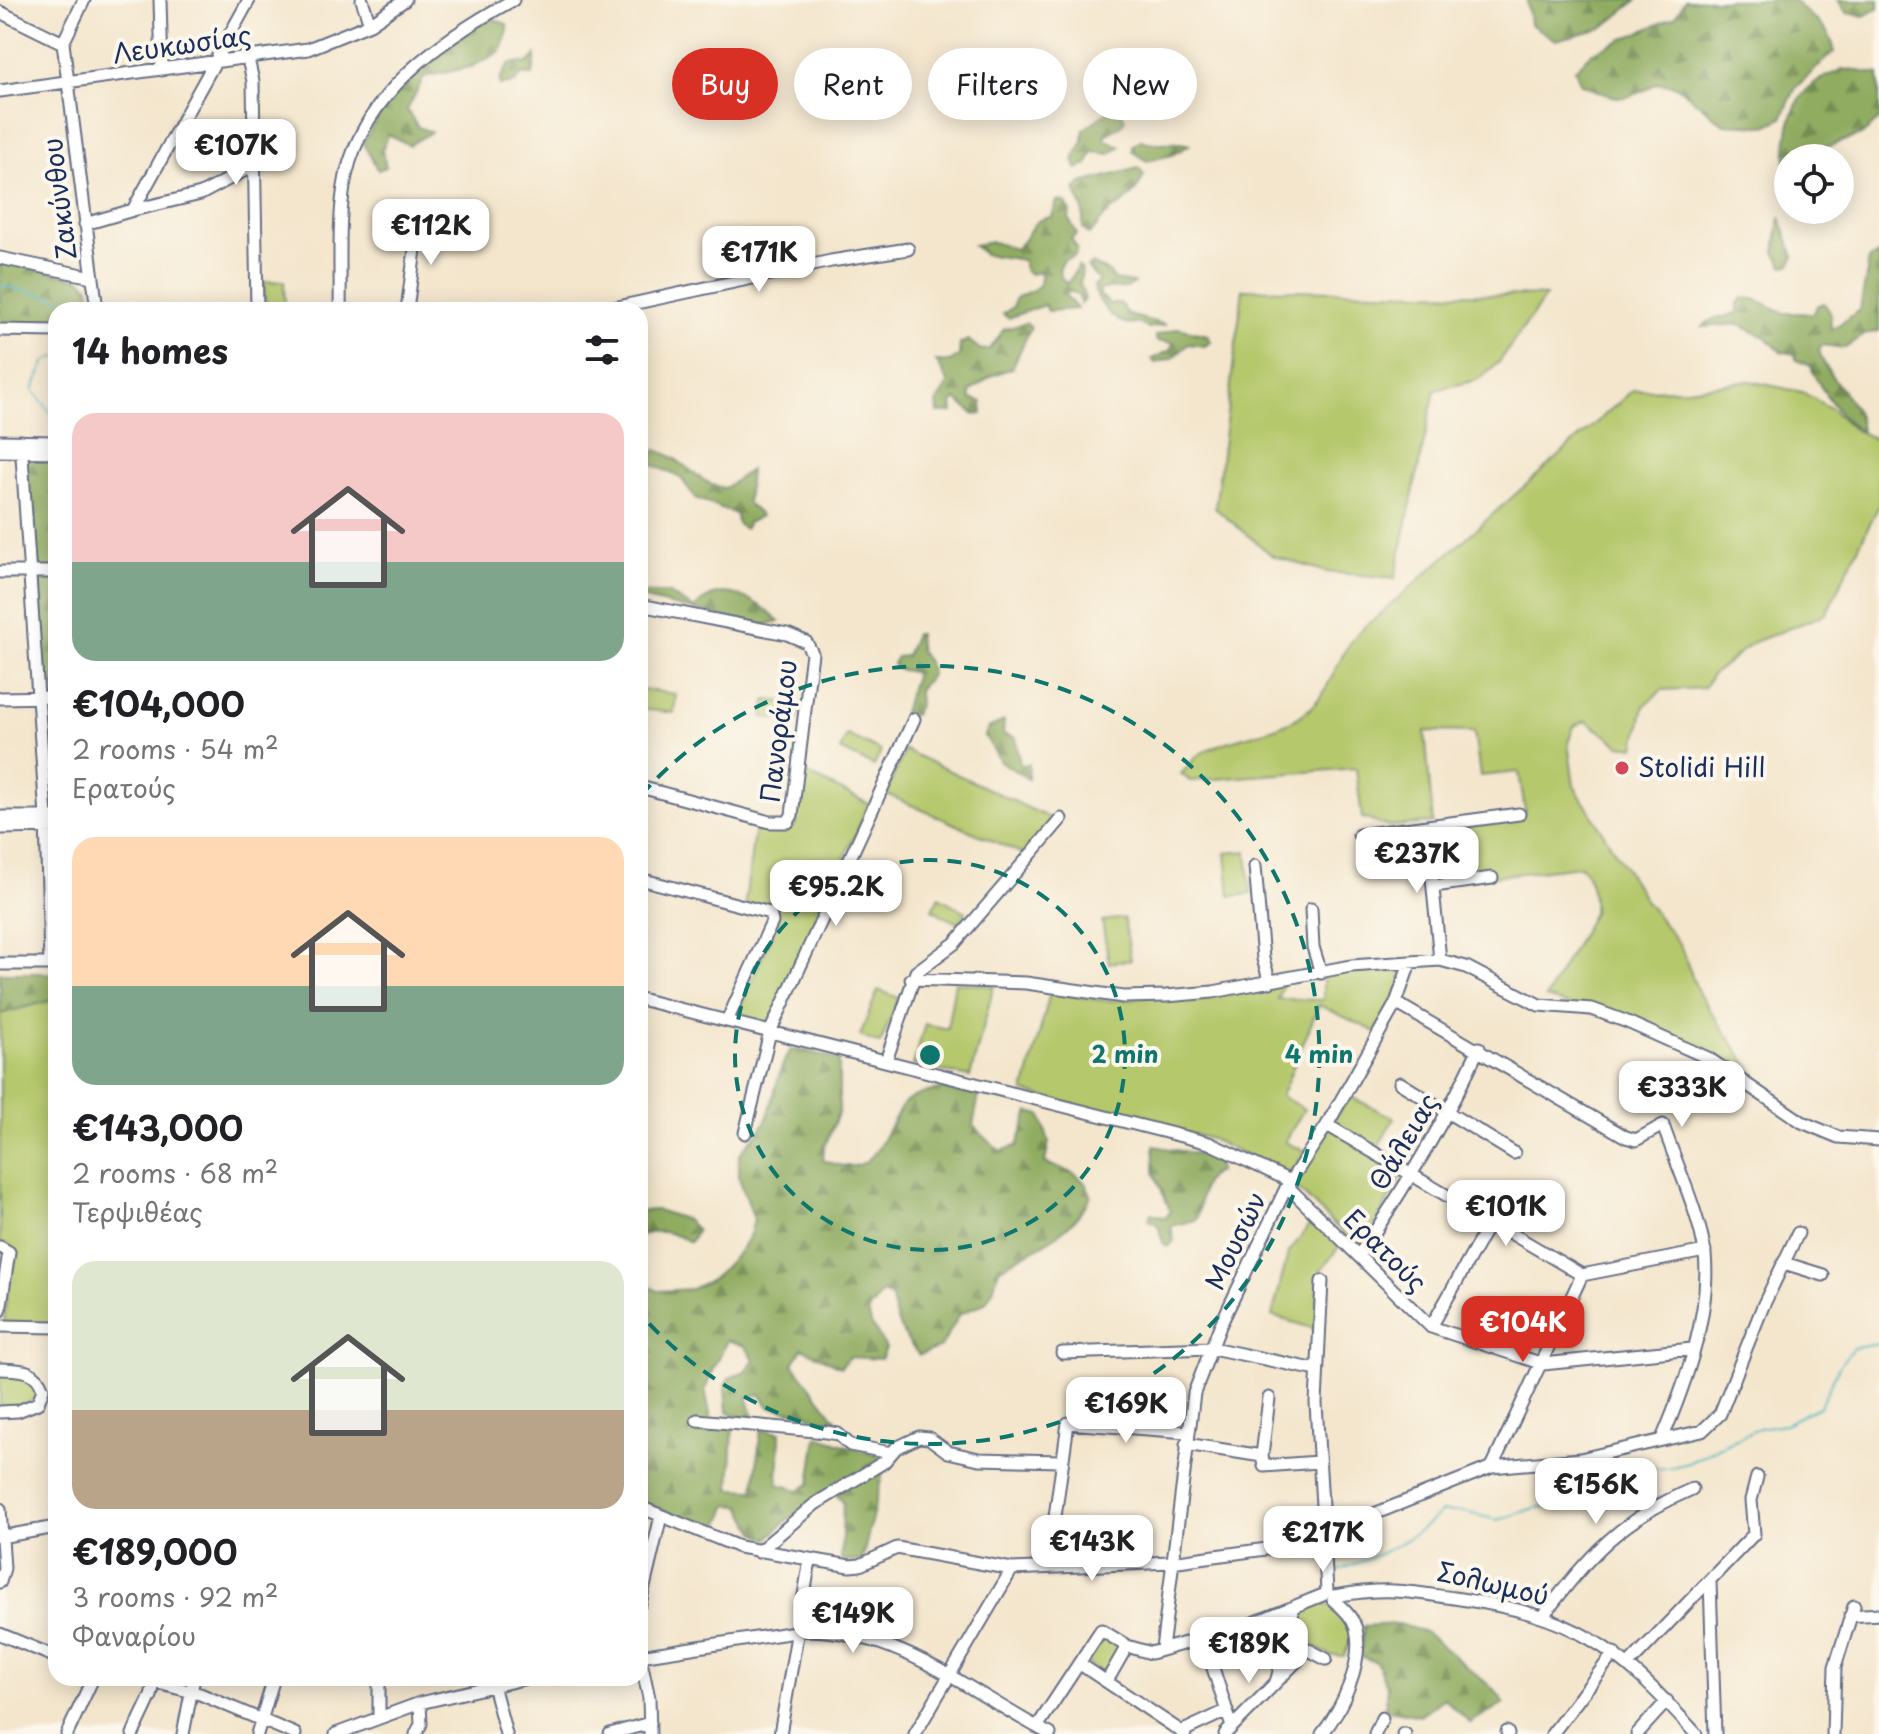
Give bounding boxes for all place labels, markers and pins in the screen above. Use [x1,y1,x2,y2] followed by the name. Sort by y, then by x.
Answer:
[180,119,292,187] pin: €107K
[375,199,487,267] pin: €112K
[703,226,815,294] pin: €171K
[1638,747,1766,786] place label: Stolidi Hill
[1613,759,1631,777] marker: Stolidi Hill
[1361,827,1473,895] pin: €237K
[771,860,901,928] pin: €95.2K
[916,1041,944,1069] centre of rings
[1626,1061,1738,1129] pin: €333K
[1450,1180,1562,1248] pin: €101K
[1467,1296,1579,1364] pin: €104K
[1070,1377,1182,1445] pin: €169K
[1540,1458,1652,1526] pin: €156K
[1267,1506,1379,1574] pin: €217K
[1036,1515,1148,1583] pin: €143K
[797,1587,909,1655] pin: €149K
[1193,1617,1305,1685] pin: €189K

